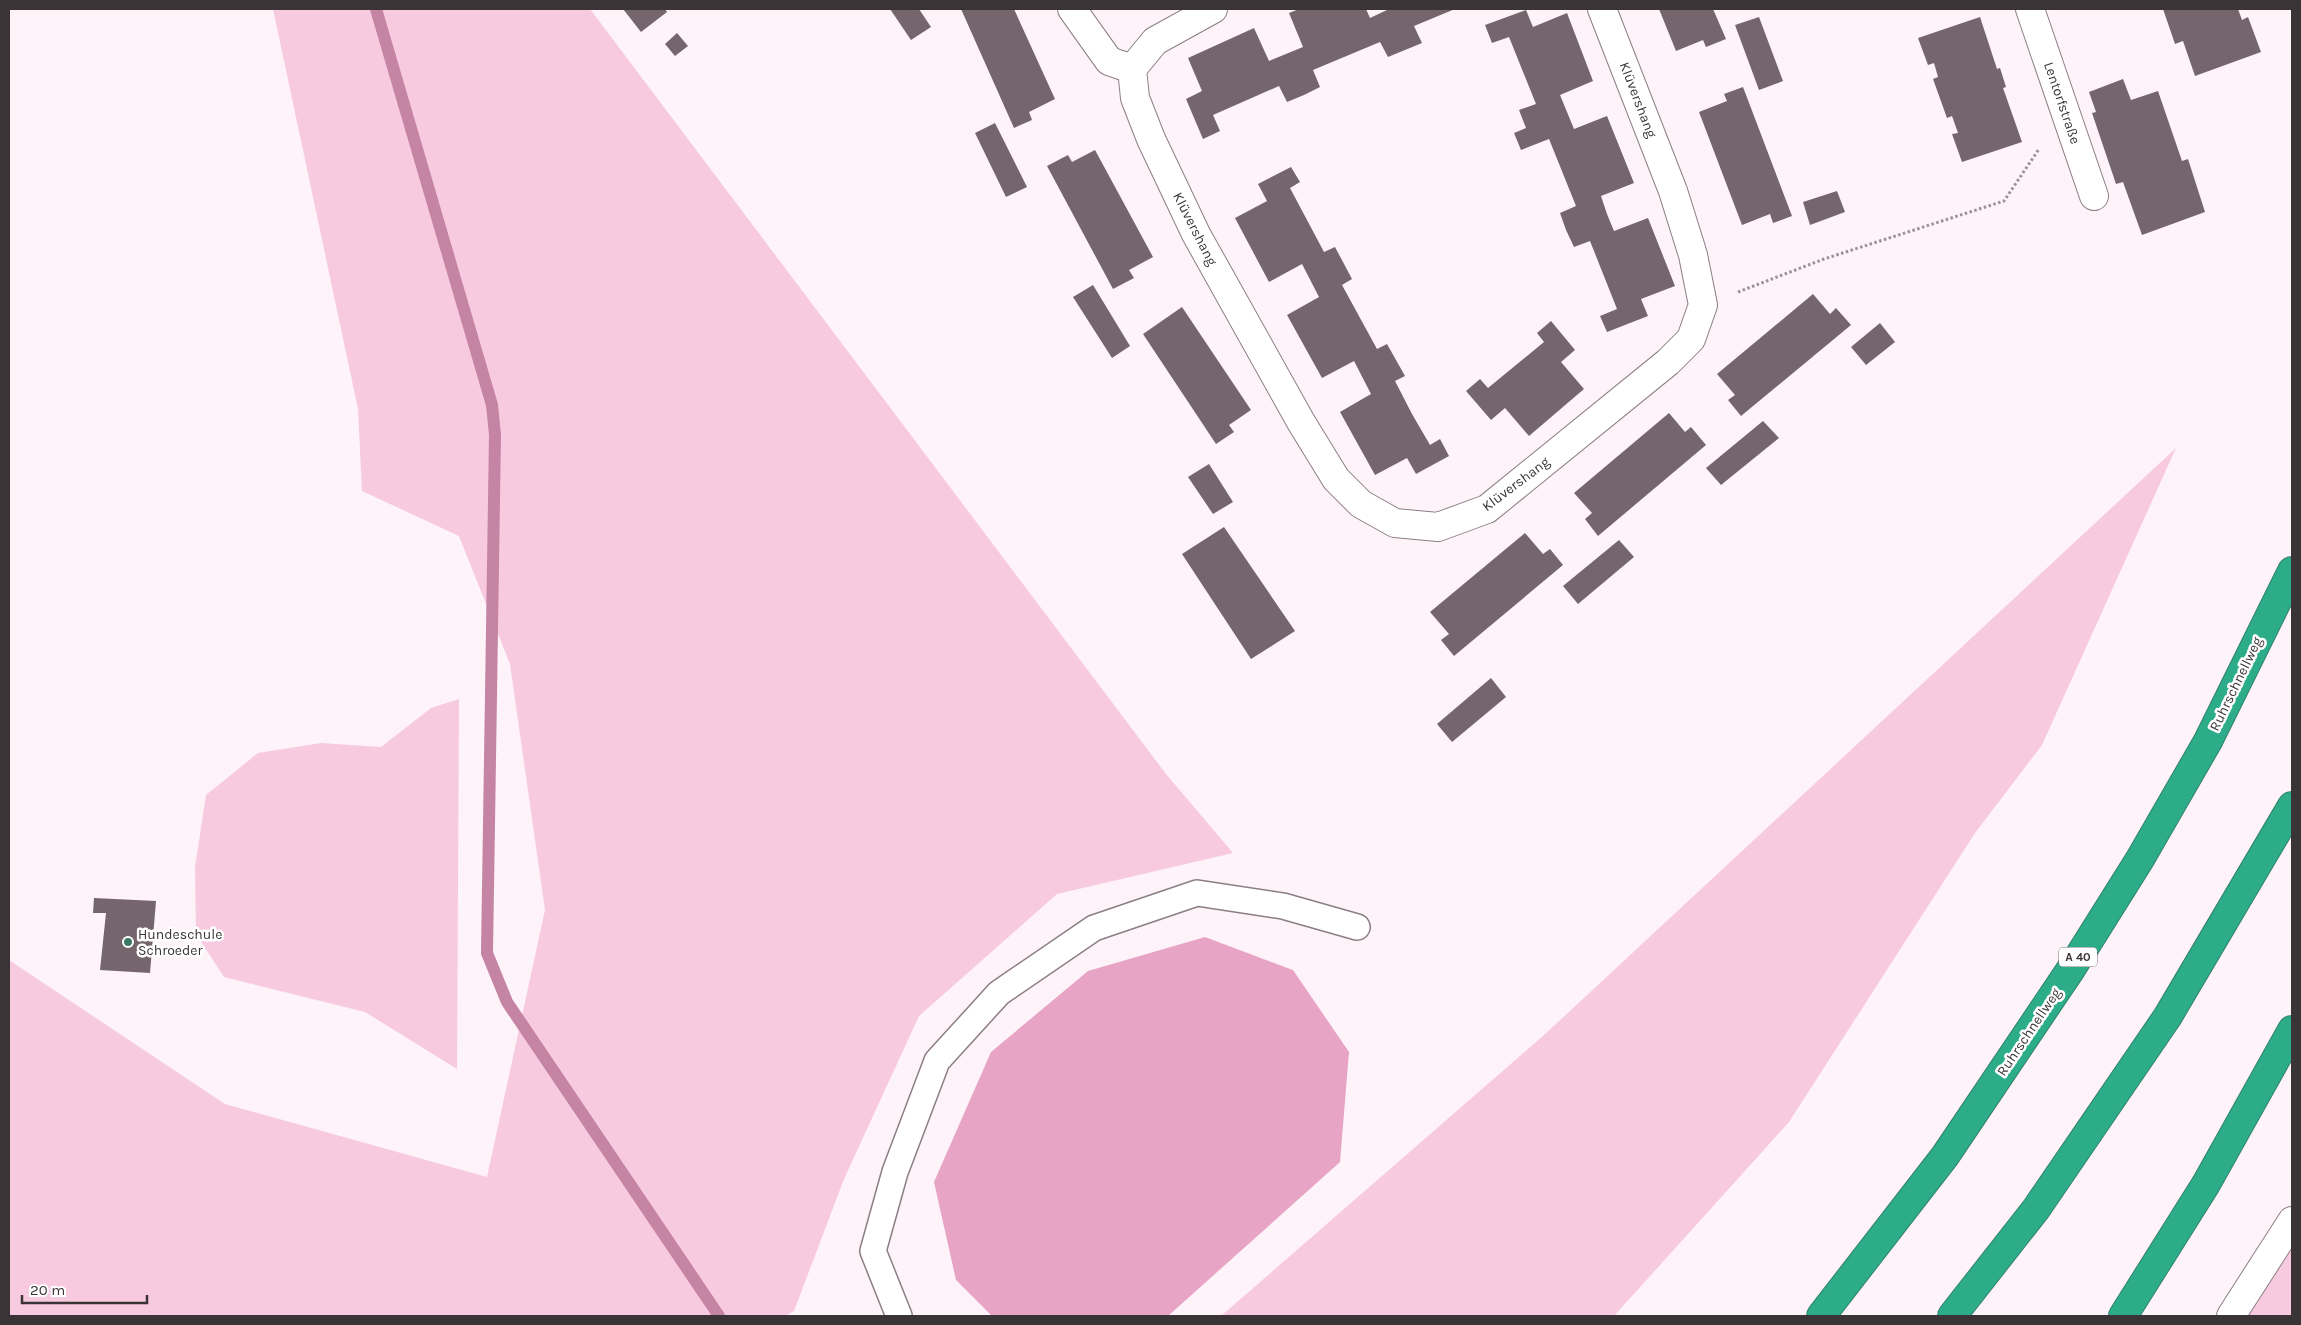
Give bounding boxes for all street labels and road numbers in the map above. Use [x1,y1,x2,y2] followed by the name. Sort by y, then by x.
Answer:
[1616,60,1660,140] street label: Klüvershang
[2040,60,2084,146] street label: Lentorfstraße
[1169,189,1221,269] street label: Klüvershang
[1479,453,1553,515] street label: Klüvershang
[2206,634,2266,734] street label: Ruhrschnellweg
[2059,948,2097,966] road number: A 40
[1993,985,2065,1079] street label: Ruhrschnellweg

